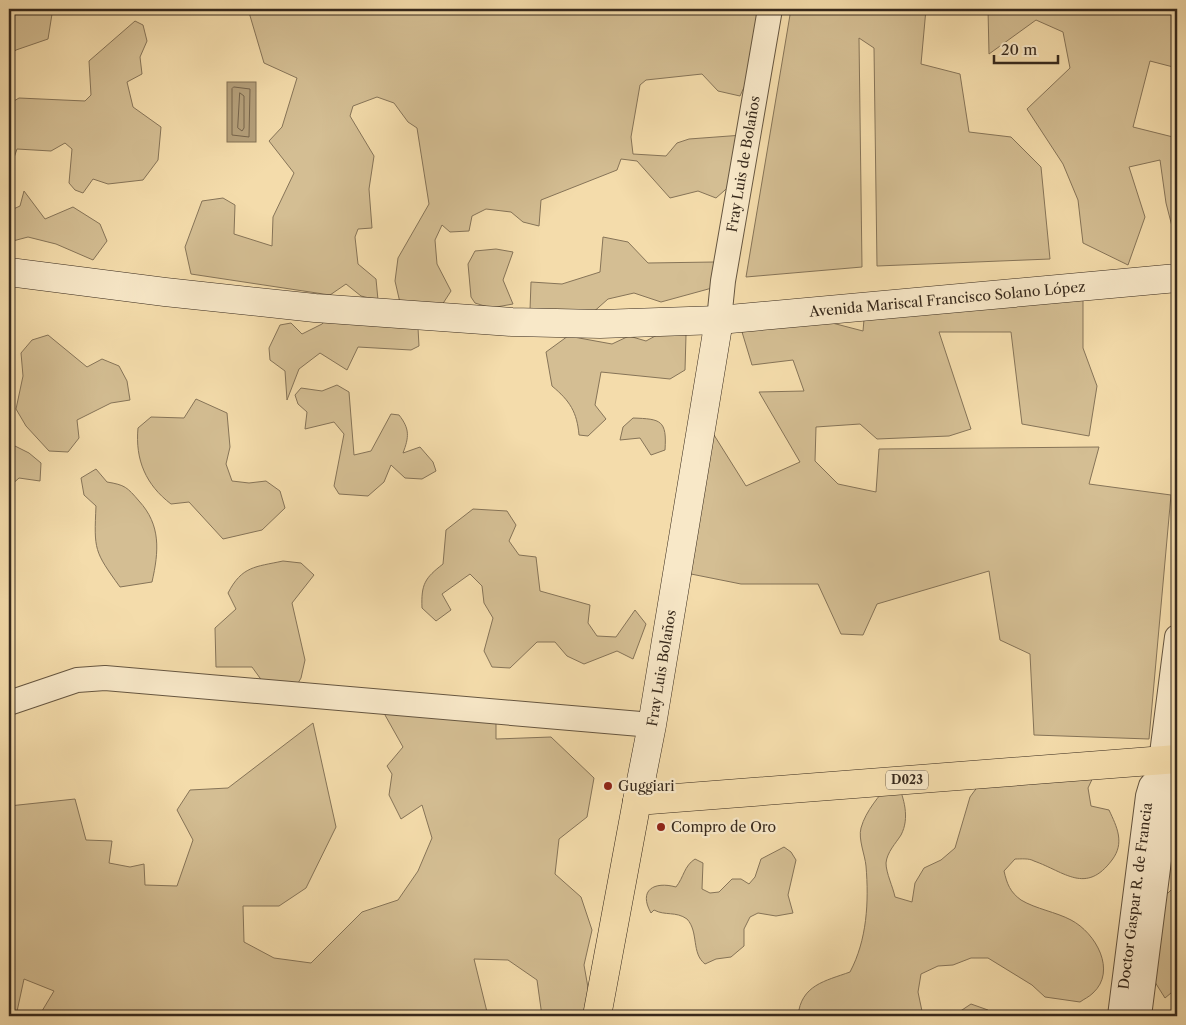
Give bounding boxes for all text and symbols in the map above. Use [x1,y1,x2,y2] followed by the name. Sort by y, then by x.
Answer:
[994,32,1057,64] scale bar
[1001,40,1037,59] text: 20 m
[723,94,764,234] street label: Fray Luis de Bolaños
[808,277,1086,321] street label: Avenida Mariscal Francisco Solano López
[643,608,680,728] street label: Fray Luis Bolaños
[886,770,928,790] road number: D023
[618,777,674,795] place label: Guggiari
[602,780,614,792] marker: Guggiari
[1114,801,1156,991] street label: Doctor Gaspar R. de Francia
[671,818,776,836] place label: Compro de Oro
[655,821,667,833] marker: Compro de Oro

